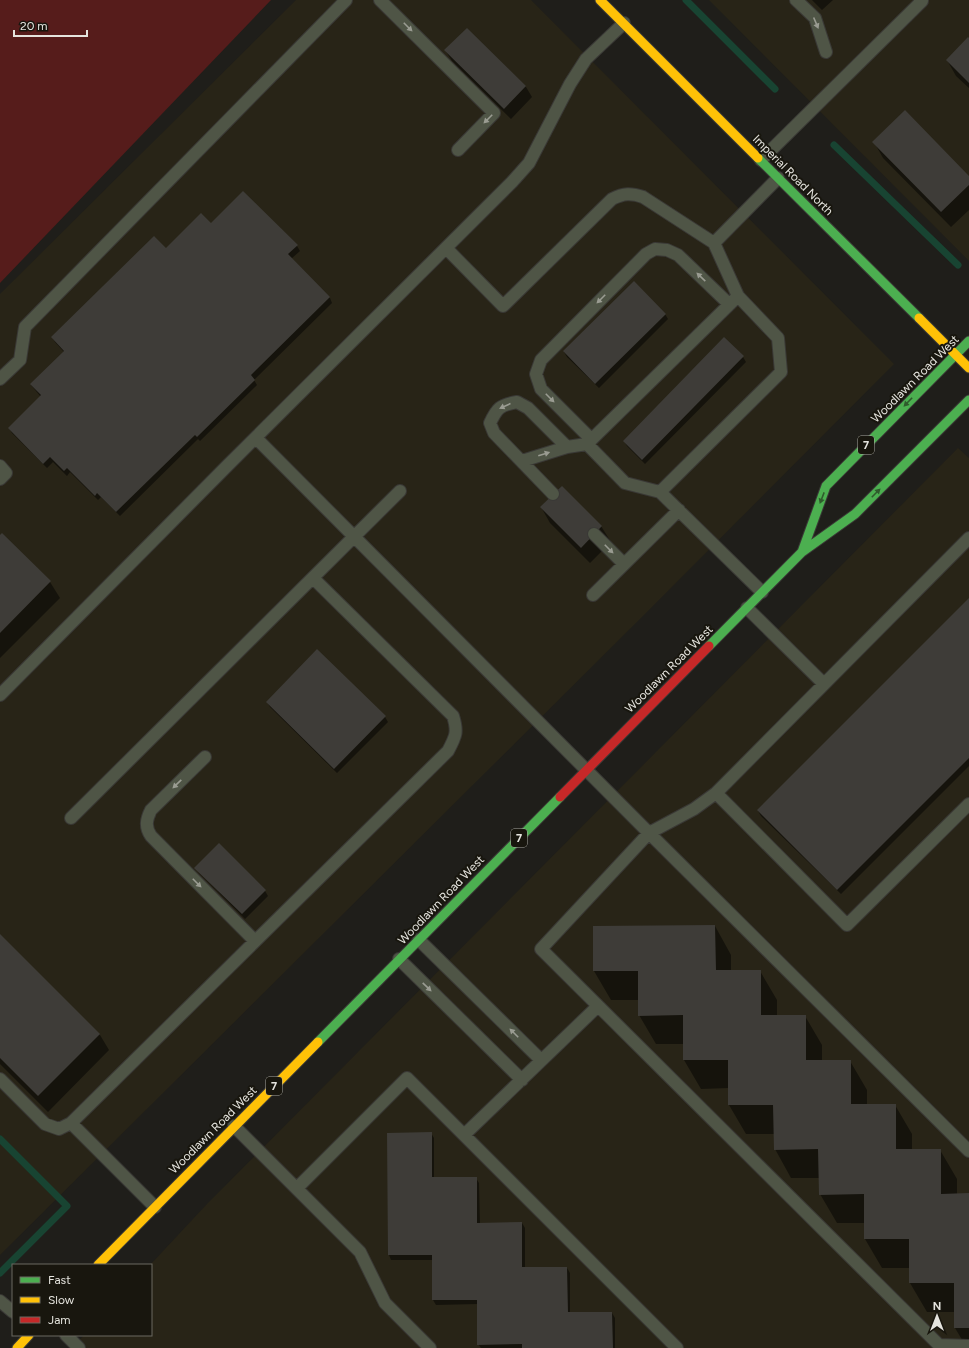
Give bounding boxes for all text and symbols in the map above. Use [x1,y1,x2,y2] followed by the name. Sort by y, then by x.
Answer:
[14,12,87,38] scale bar
[812,17,819,29] one-way arrow
[20,19,48,33] text: 20 m
[403,23,413,32] one-way arrow
[483,114,493,124] one-way arrow
[750,132,836,218] street label: Imperial Road North
[696,272,706,282] one-way arrow
[596,294,606,304] one-way arrow
[868,332,962,426] street label: Woodlawn Road West
[546,393,555,403] one-way arrow
[903,397,913,407] one-way arrow
[499,402,511,409] one-way arrow
[858,436,874,454] road number: 7
[539,451,551,457] one-way arrow
[871,488,881,498] one-way arrow
[819,492,825,504] one-way arrow
[604,544,614,554] one-way arrow
[622,622,716,716] street label: Woodlawn Road West
[172,779,182,789] one-way arrow
[511,829,527,847] road number: 7
[395,852,487,947] street label: Woodlawn Road West
[192,878,202,888] one-way arrow
[422,982,432,992] one-way arrow
[509,1028,519,1038] one-way arrow
[266,1077,282,1095] road number: 7
[166,1083,260,1177] street label: Woodlawn Road West
[12,1264,152,1336] legend
[48,1273,71,1287] text: Fast
[48,1293,75,1307] text: Slow
[917,1296,957,1336] north arrow
[933,1300,941,1313] text: N
[48,1313,71,1327] text: Jam

